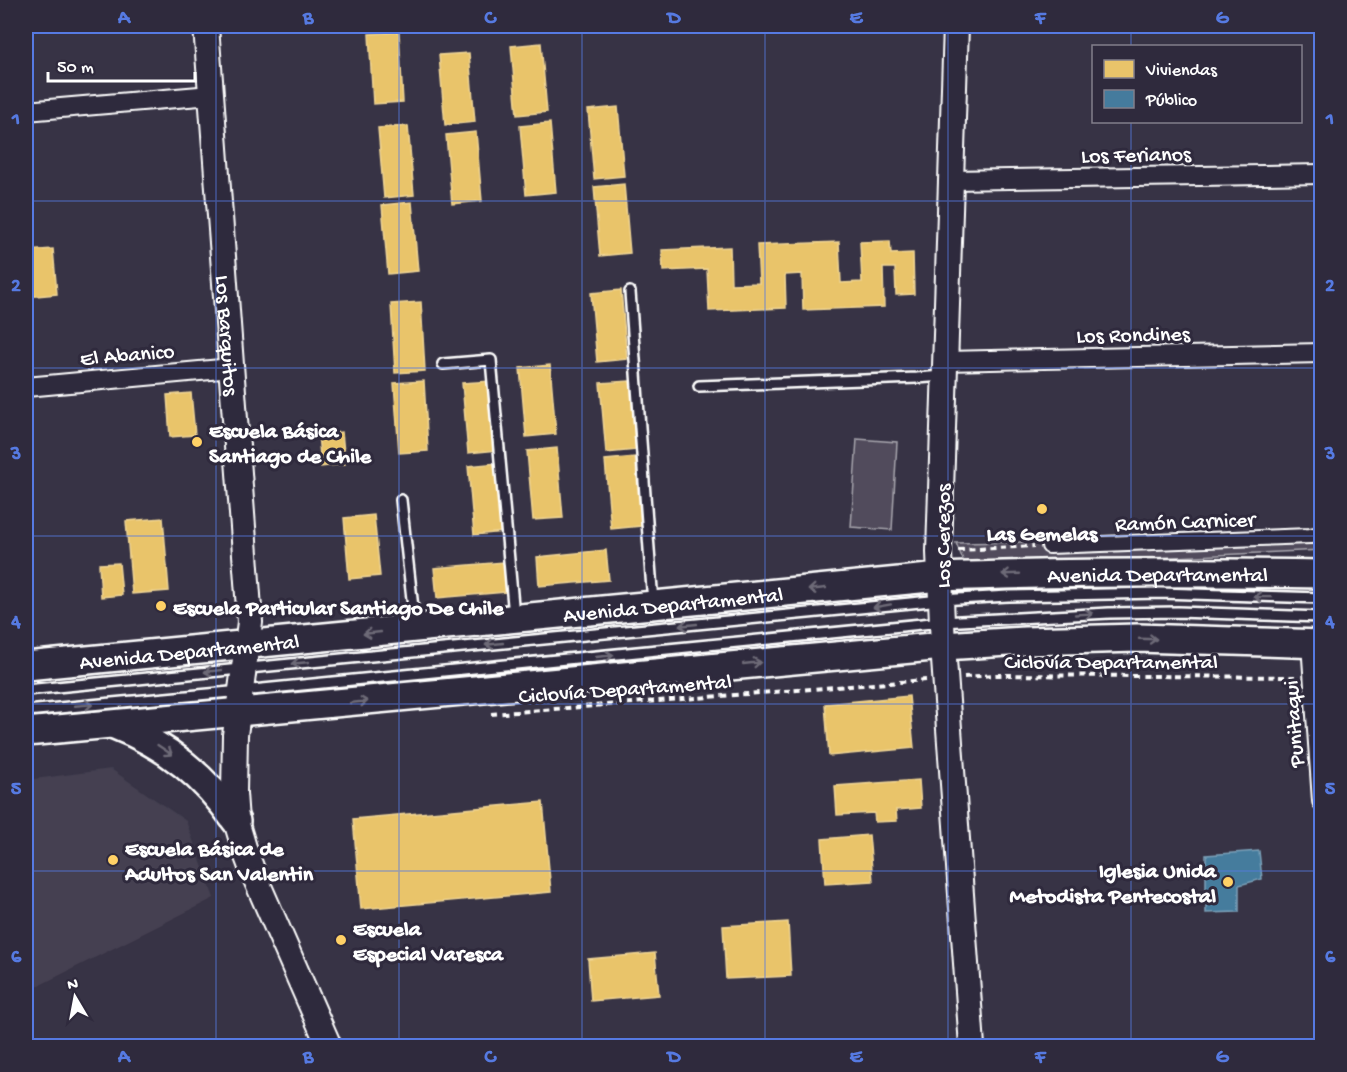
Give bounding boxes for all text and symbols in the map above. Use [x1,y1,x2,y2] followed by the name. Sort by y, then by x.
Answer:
[117,8,132,31] text: A
[302,8,314,31] text: B
[484,8,498,31] text: C
[665,8,681,31] text: D
[850,8,864,31] text: E
[1034,8,1047,31] text: F
[1216,8,1230,31] text: G
[48,45,195,83] scale bar
[1092,45,1302,123] legend
[57,58,94,79] text: 50 m
[1145,61,1218,82] text: Viviendas
[1145,91,1197,112] text: Público
[11,109,20,132] text: 1
[1325,109,1334,132] text: 1
[1081,143,1192,171] street label: Los Ferianos
[207,274,242,398] street label: Los Barquitos
[11,276,21,299] text: 2
[1325,276,1335,299] text: 2
[1076,323,1191,351] street label: Los Rondines
[79,340,176,374] street label: El Abanico
[209,420,372,471] place label: Escuela Básica Santiago de Chile
[190,435,204,449] marker: Escuela Básica Santiago de Chile
[10,444,21,467] text: 3
[1324,444,1335,467] text: 3
[932,483,958,588] street label: Los Cerezos
[1035,502,1049,516] marker: Las Gemelas
[1115,508,1258,539] street label: Ramón Carnicer
[987,523,1099,549] place label: Las Gemelas
[1047,564,1268,591] street label: Avenida Departamental
[1002,568,1022,580] one-way arrow
[562,583,785,631] street label: Avenida Departamental
[807,584,827,595] one-way arrow
[1254,591,1274,602] one-way arrow
[173,597,504,623] place label: Escuela Particular Santiago De Chile
[154,599,168,613] marker: Escuela Particular Santiago De Chile
[873,601,893,612] one-way arrow
[1073,609,1093,620] one-way arrow
[10,612,21,635] text: 4
[1324,612,1335,635] text: 4
[679,620,699,631] one-way arrow
[362,628,382,639] one-way arrow
[78,630,301,678] street label: Avenida Departamental
[1138,633,1158,644] one-way arrow
[485,639,505,650] one-way arrow
[594,650,614,661] one-way arrow
[1004,651,1218,677] street label: Ciclovía Departamental
[742,657,762,668] one-way arrow
[291,658,311,669] one-way arrow
[203,666,223,677] one-way arrow
[518,671,733,711] street label: Ciclovía Departamental
[1280,679,1312,769] street label: Punitaqui
[348,696,368,707] one-way arrow
[73,699,93,710] one-way arrow
[157,744,173,756] one-way arrow
[11,779,22,802] text: 5
[1325,779,1336,802] text: 5
[124,838,314,889] place label: Escuela Básica de Adultos San Valentin
[106,853,120,867] marker: Escuela Básica de Adultos San Valentin
[1010,860,1218,911] place label: Iglesia Unida Metodista Pentecostal
[1221,875,1235,889] marker: Iglesia Unida Metodista Pentecostal
[353,918,505,969] place label: Escuela Especial Varesca
[334,933,348,947] marker: Escuela Especial Varesca
[11,947,22,970] text: 6
[1325,947,1336,970] text: 6
[45,967,105,1027] north arrow
[66,975,80,996] text: N
[117,1047,132,1070] text: A
[302,1047,314,1070] text: B
[484,1047,498,1070] text: C
[665,1047,681,1070] text: D
[850,1047,864,1070] text: E
[1034,1047,1047,1070] text: F
[1216,1047,1230,1070] text: G

